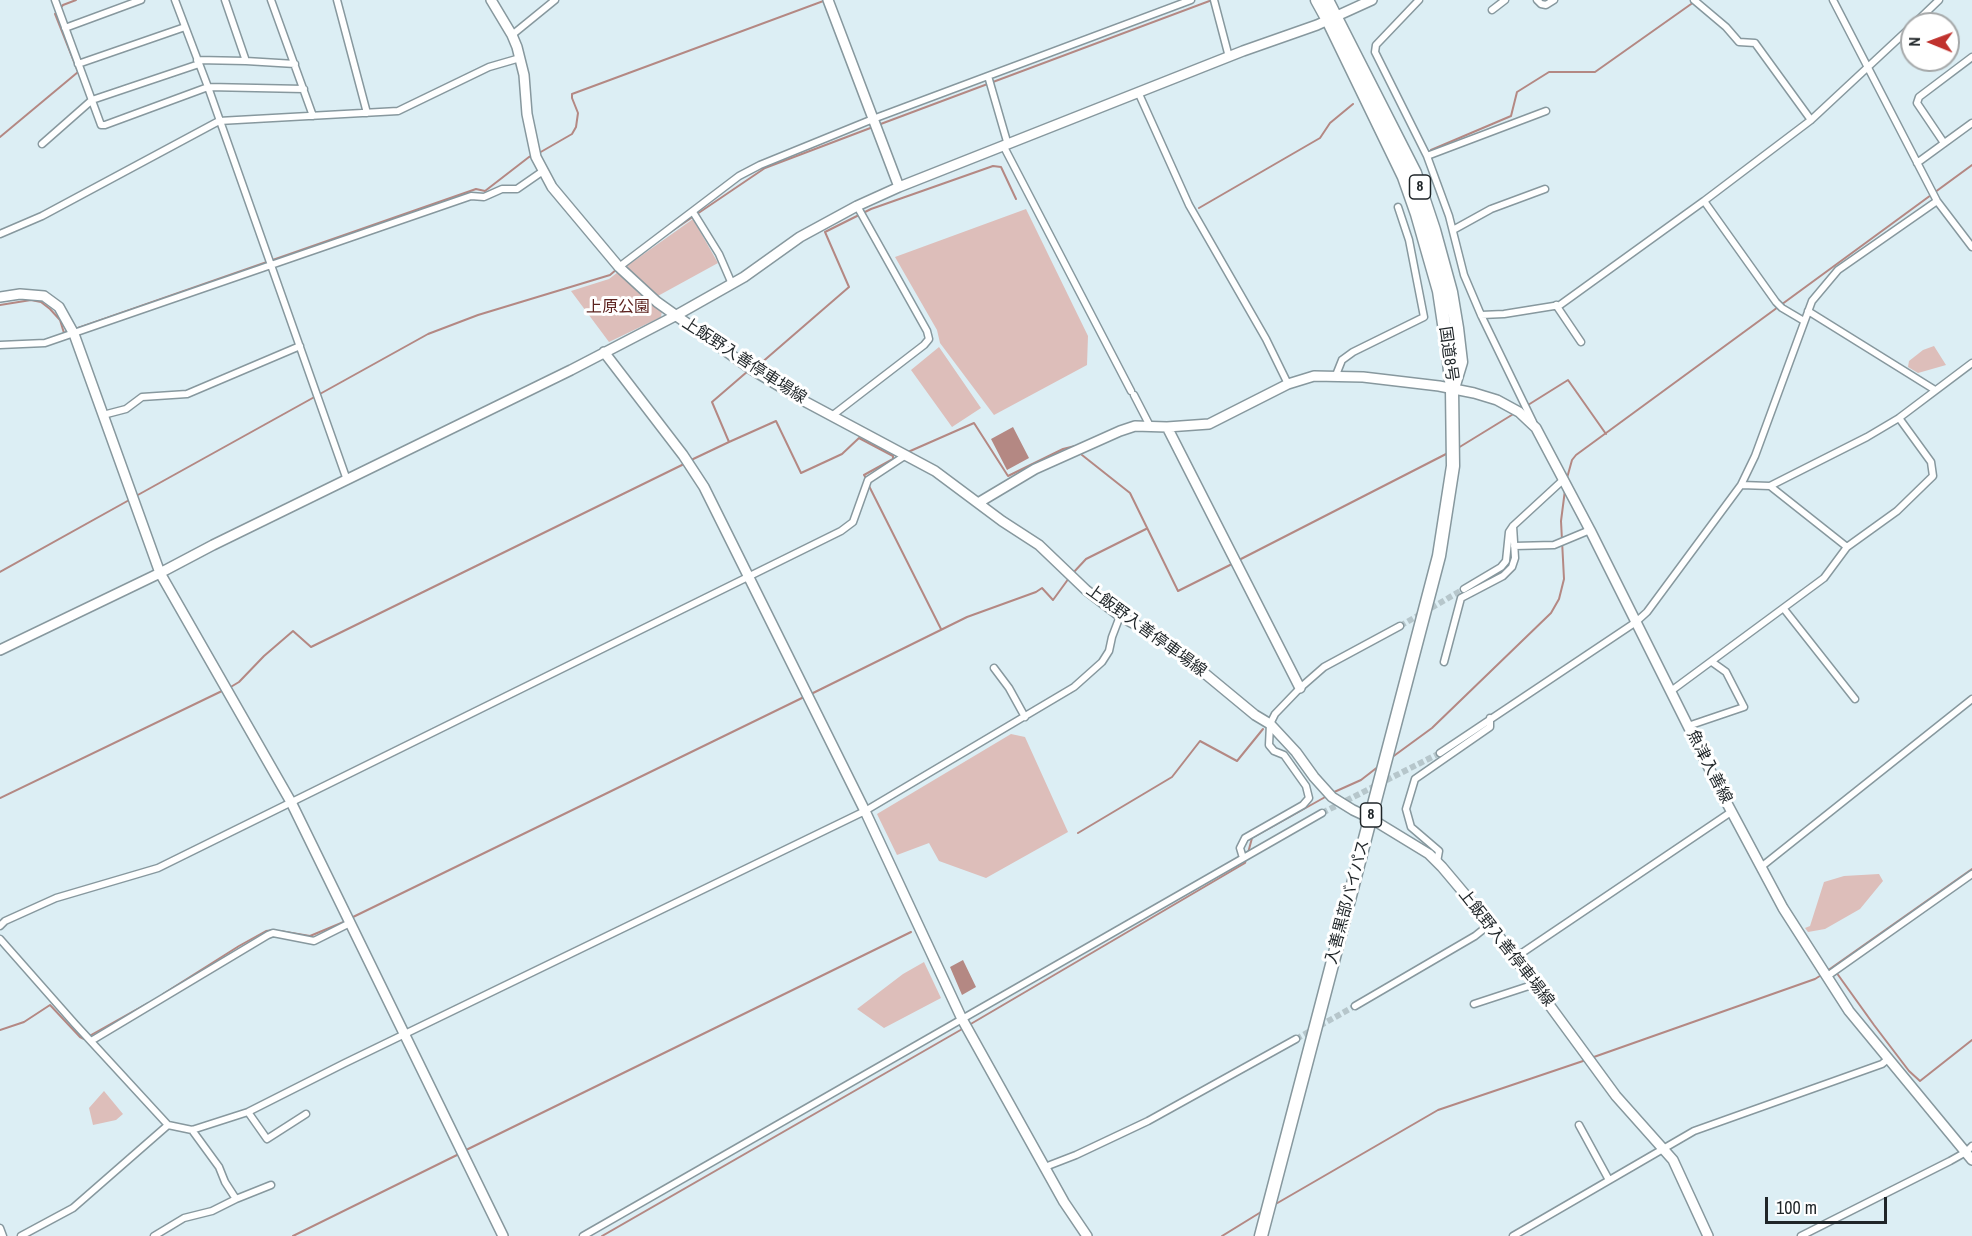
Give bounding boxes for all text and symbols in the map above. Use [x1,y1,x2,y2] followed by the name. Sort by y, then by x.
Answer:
[1900,12,1960,72] north arrow
[1903,37,1925,47] text: N
[1410,175,1430,199] road number: 8
[586,298,650,318] park label: 上原公園
[678,314,810,408] street label: 上飯野入善停車場線
[1435,325,1461,383] street label: 国道8号
[1082,581,1210,681] street label: 上飯野入善停車場線
[1682,727,1736,807] street label: 魚津入善線
[1360,803,1382,827] road number: 8
[1322,838,1374,966] street label: 入善黒部バイパス
[1454,885,1558,1011] street label: 上飯野入善停車場線
[1768,1185,1890,1223] scale bar
[1776,1195,1817,1220] text: 100 m

